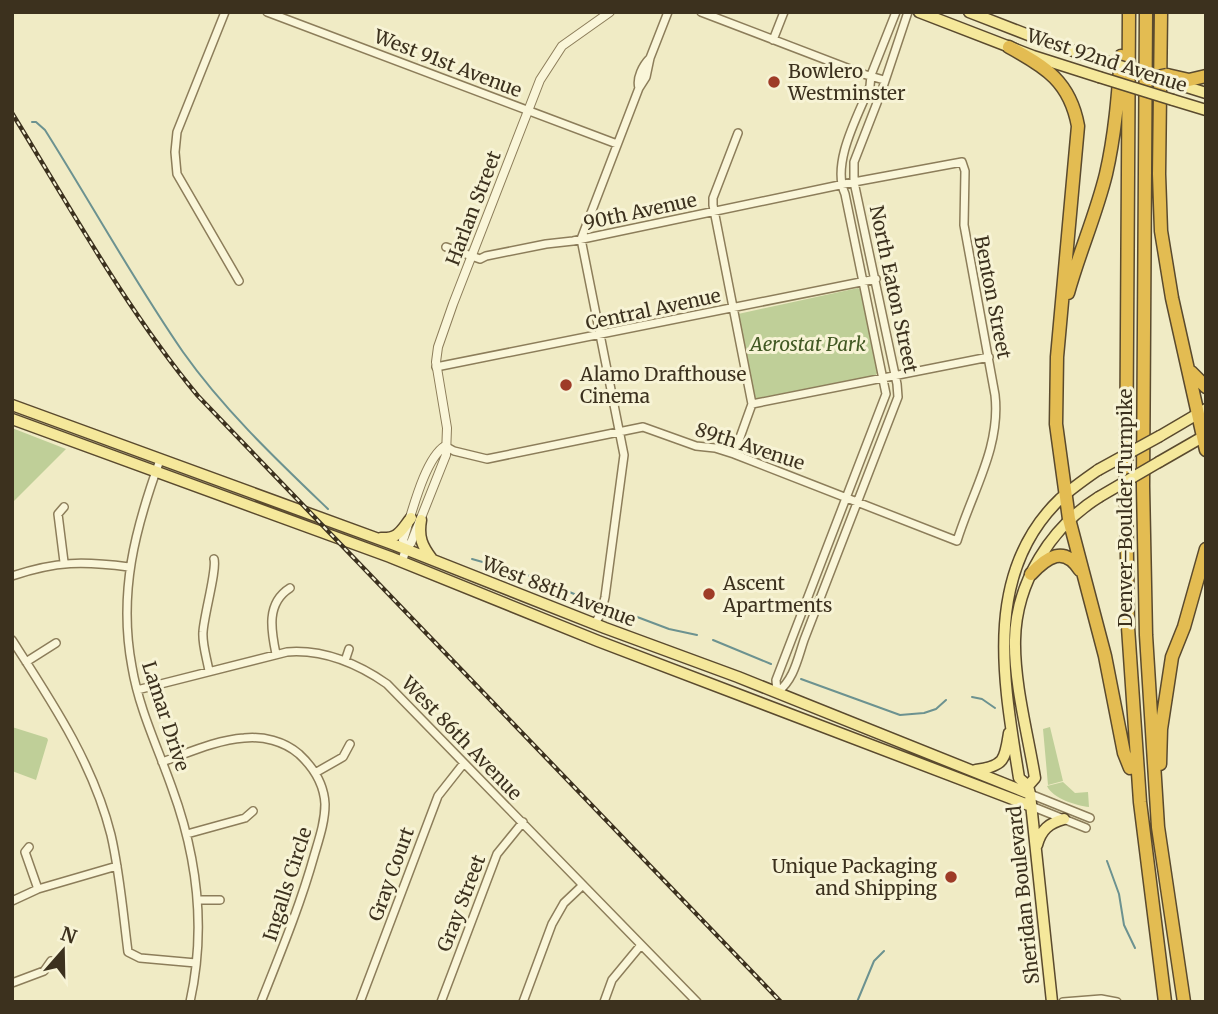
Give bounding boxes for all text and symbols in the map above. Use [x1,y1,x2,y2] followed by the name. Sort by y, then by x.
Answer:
[370,23,525,102] street label: West 91st Avenue
[1023,23,1190,97] street label: West 92nd Avenue
[787,59,906,105] place label: Bowlero Westminster
[766,74,782,90] marker: Bowlero Westminster
[440,147,506,269] street label: Harlan Street
[581,187,699,235] street label: 90th Avenue
[865,203,924,376] street label: North Eaton Street
[969,233,1017,361] street label: Benton Street
[583,283,723,335] street label: Central Avenue
[748,332,866,356] park label: Aerostat Park
[579,362,747,408] place label: Alamo Drafthouse Cinema
[558,377,574,393] marker: Alamo Drafthouse Cinema
[1113,389,1137,627] street label: Denver–Boulder Turnpike
[692,417,808,475] street label: 89th Avenue
[478,550,639,631] street label: West 88th Avenue
[722,571,832,617] place label: Ascent Apartments
[701,586,717,602] marker: Ascent Apartments
[137,658,195,774] street label: Lamar Drive
[396,670,527,805] street label: West 86th Avenue
[1002,804,1044,986] street label: Sheridan Boulevard
[363,823,419,924] street label: Gray Court
[257,824,317,944] street label: Ingalls Circle
[432,851,491,955] street label: Gray Street
[772,854,937,900] place label: Unique Packaging and Shipping
[943,869,959,885] marker: Unique Packaging and Shipping
[28,916,98,986] north arrow
[58,921,80,949] text: N

